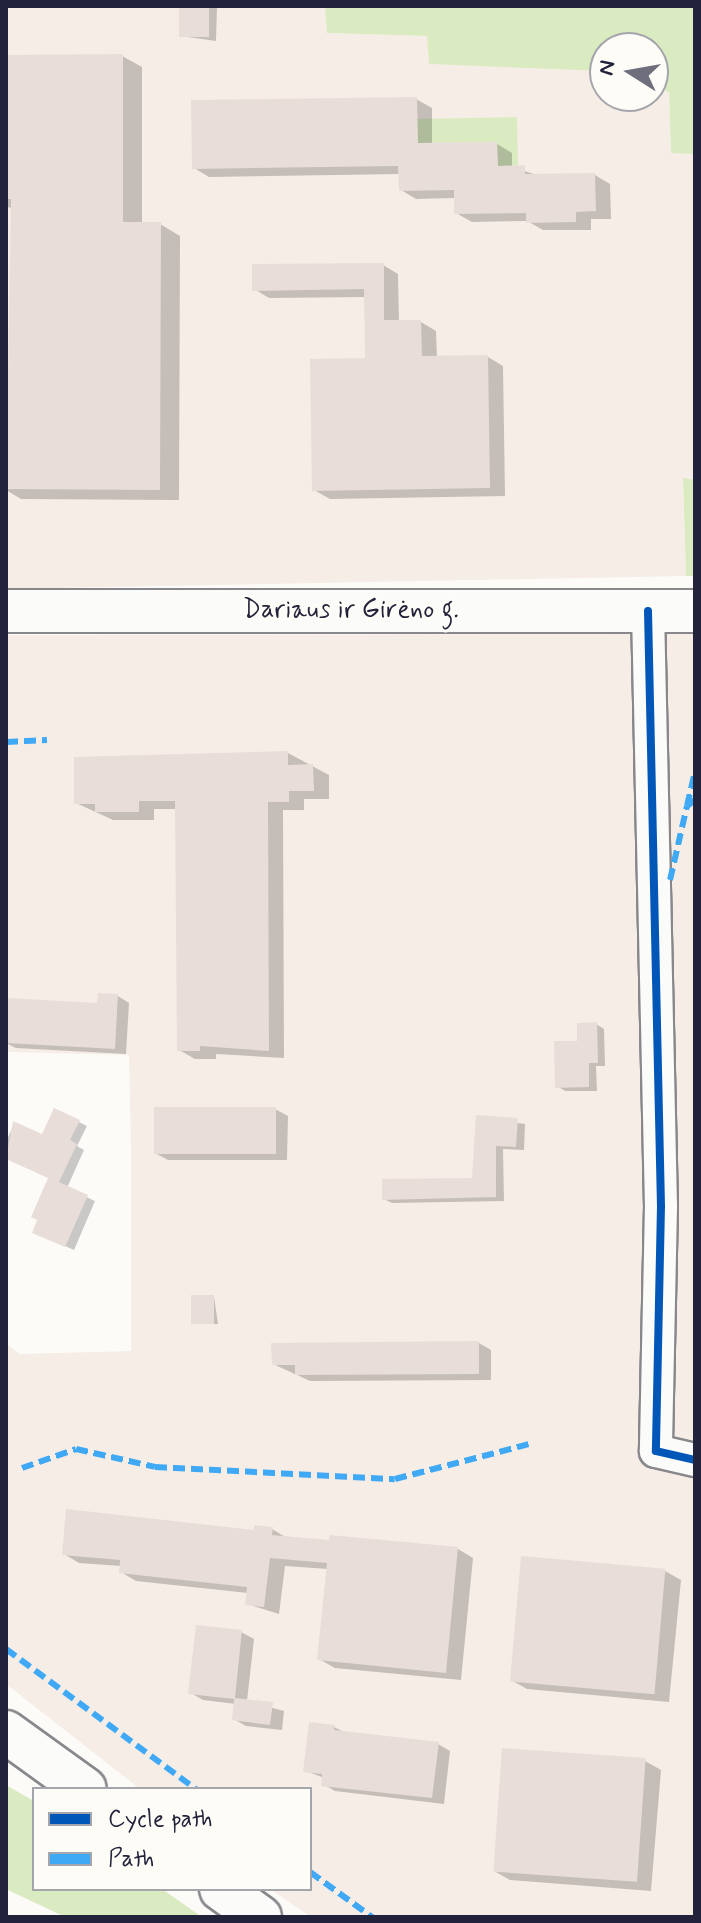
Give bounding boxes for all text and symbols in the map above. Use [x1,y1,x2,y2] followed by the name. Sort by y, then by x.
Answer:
[589,32,669,112] north arrow
[592,58,623,78] text: N
[245,595,457,627] street label: Dariaus ir Girėno g.
[32,1787,312,1891] legend
[108,1804,213,1835] text: Cycle path
[108,1844,154,1875] text: Path

